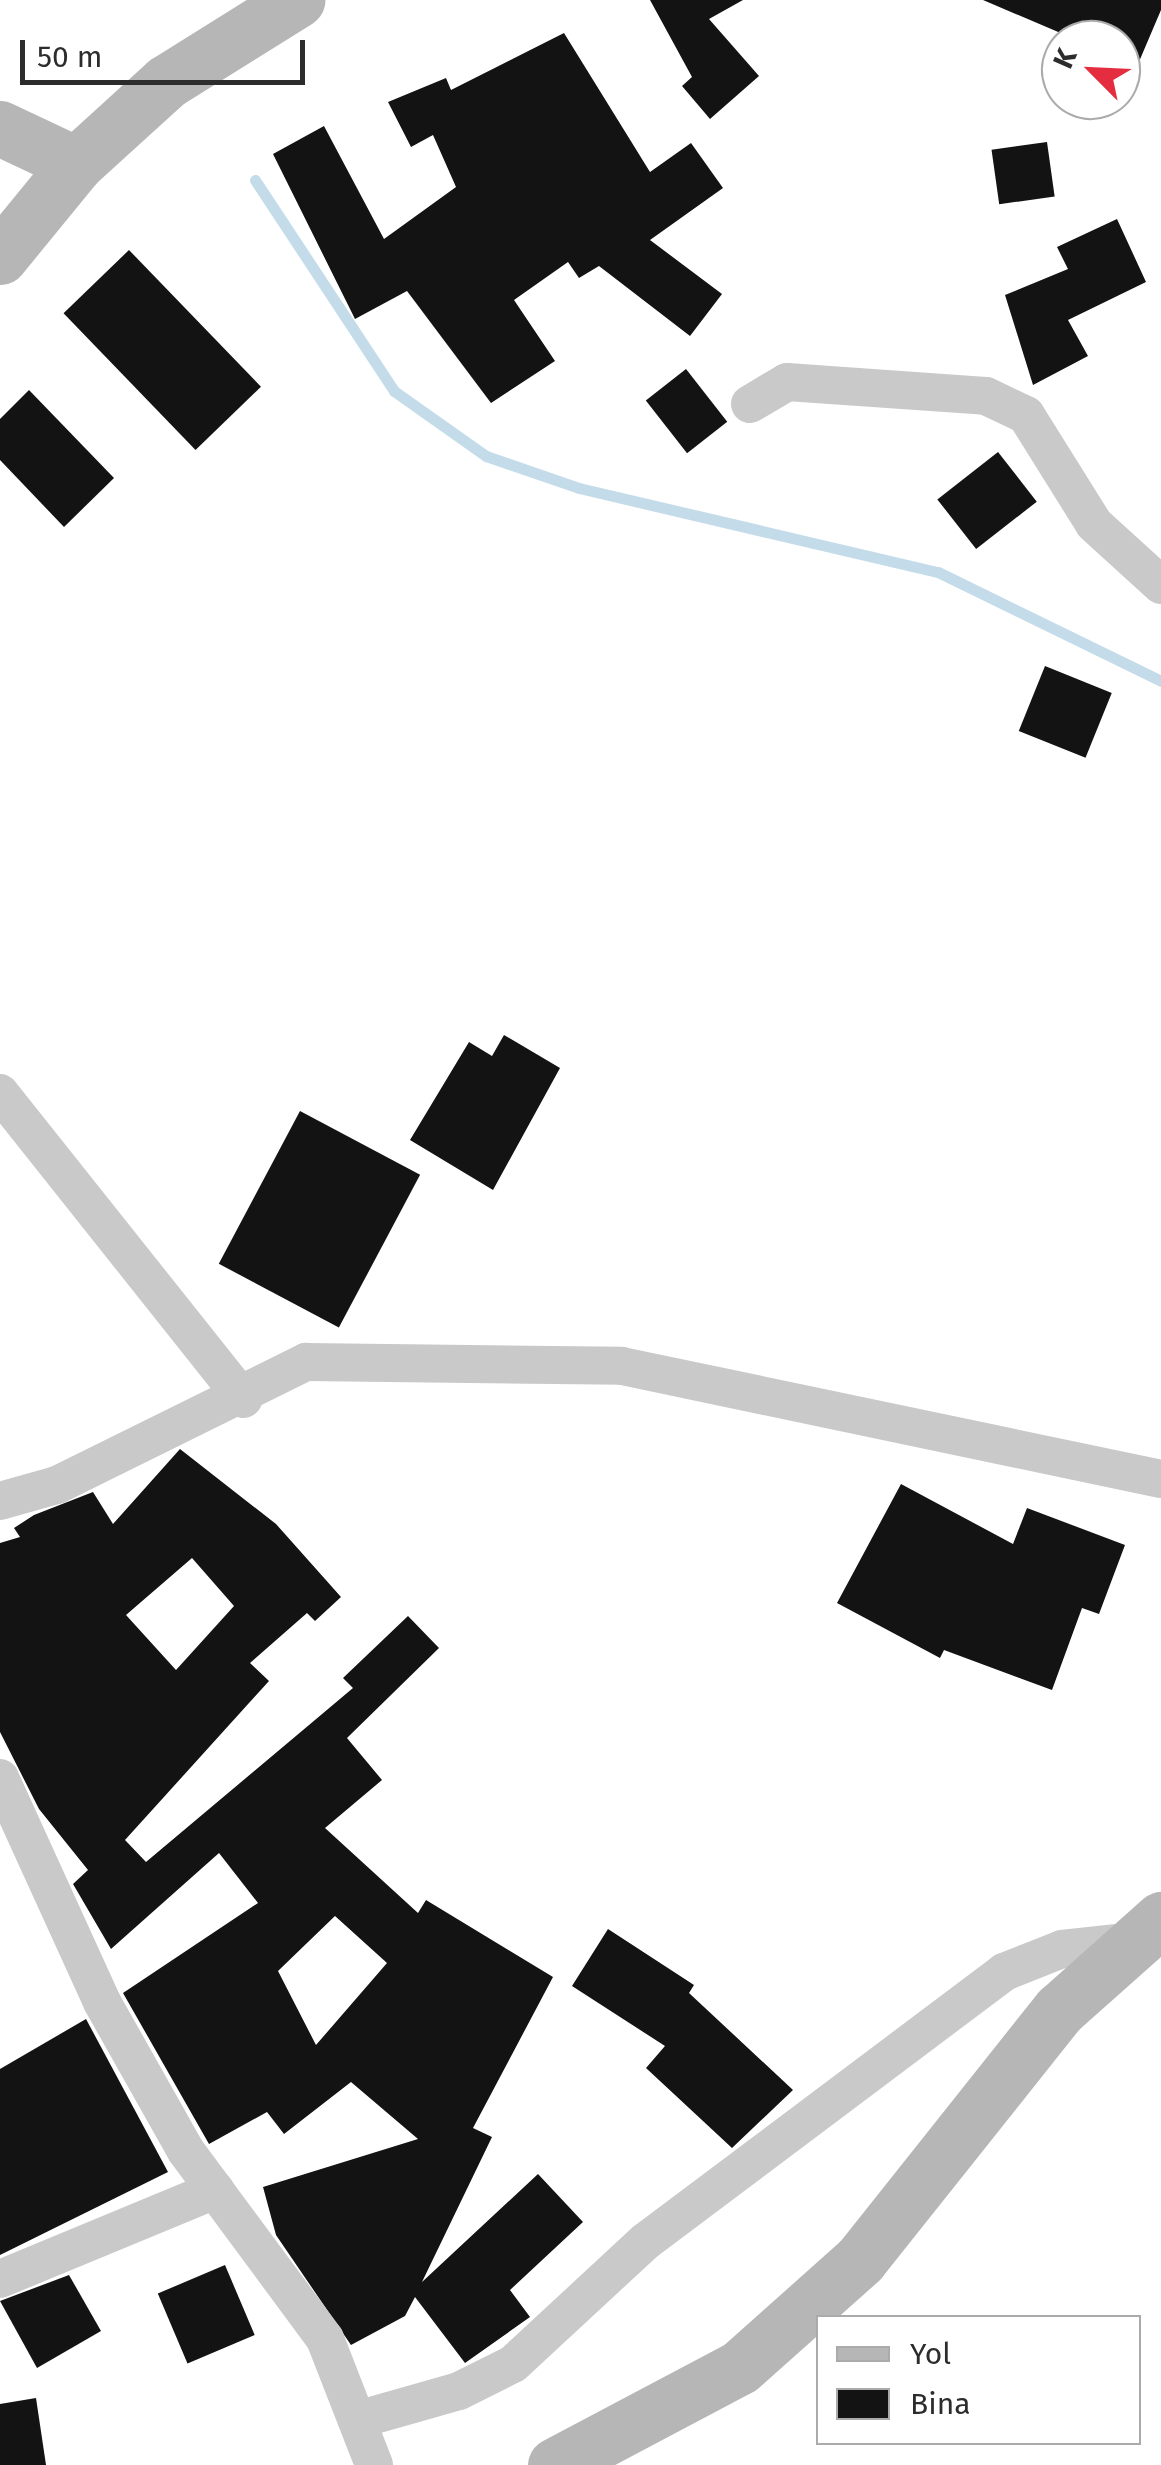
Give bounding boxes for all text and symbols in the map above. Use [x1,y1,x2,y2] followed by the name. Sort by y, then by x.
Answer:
[25,20,310,82] scale bar
[1041,20,1141,120] north arrow
[37,39,102,75] text: 50 m
[1046,44,1084,73] text: K
[816,2315,1141,2445] legend
[910,2336,951,2372] text: Yol
[910,2386,971,2422] text: Bina

